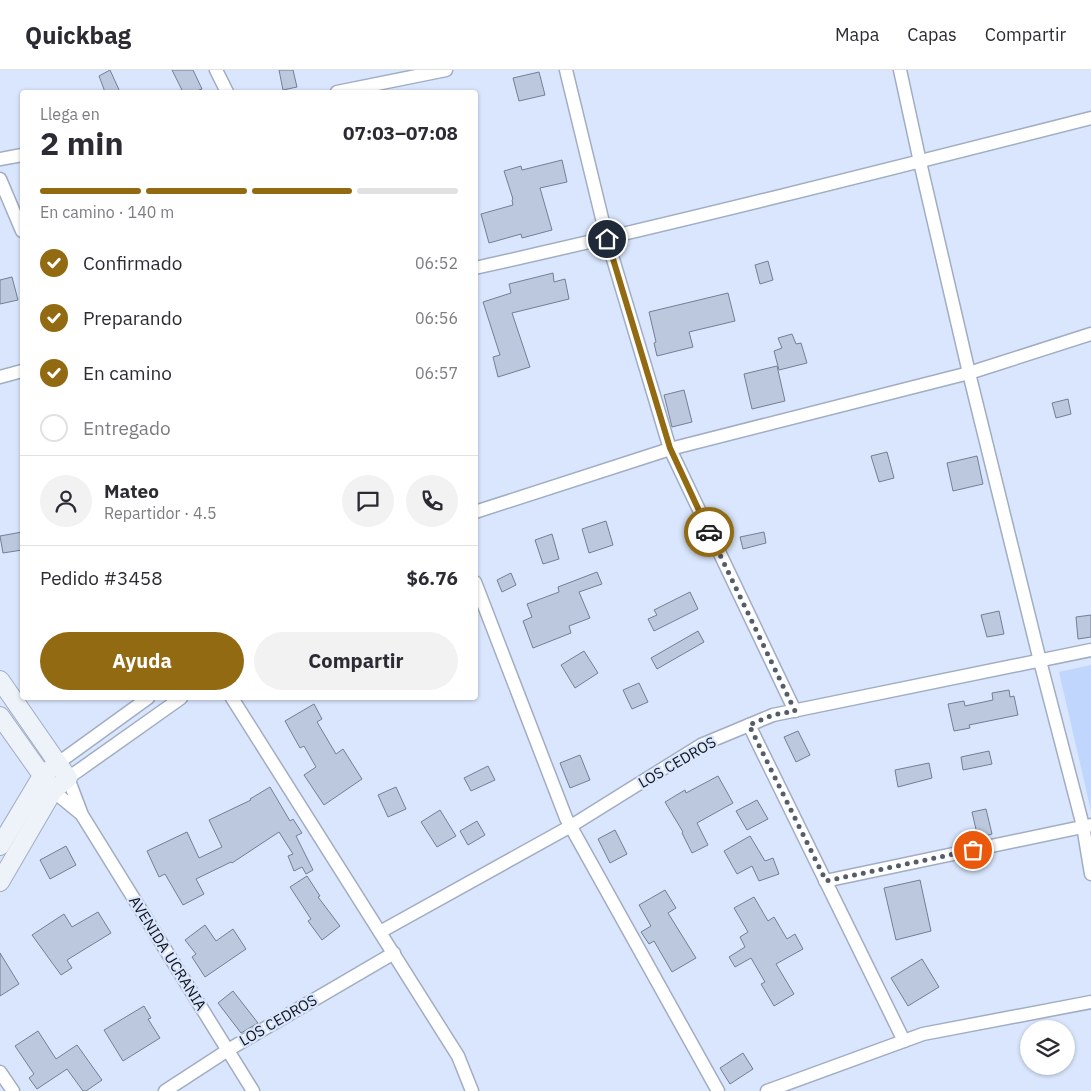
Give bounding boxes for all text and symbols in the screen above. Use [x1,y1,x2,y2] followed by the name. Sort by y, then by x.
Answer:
[25,19,131,51] text: Quickbag
[835,23,879,46] text: Mapa
[907,23,957,46] text: Capas
[985,23,1066,46] text: Compartir
[40,104,100,124] text: Llega en
[343,121,458,145] text: 07:03–07:08
[40,122,124,164] text: 2 min
[40,202,174,222] text: En camino · 140 m
[586,218,628,260] pin
[593,225,621,253] icon: home
[40,249,68,277] icon: check
[83,251,182,275] text: Confirmado
[415,253,458,273] text: 06:52
[40,304,68,332] icon: check
[83,306,182,330] text: Preparando
[415,308,458,328] text: 06:56
[40,359,68,387] icon: check
[83,361,172,385] text: En camino
[415,363,458,383] text: 06:57
[83,416,171,440] text: Entregado
[40,475,92,527] button: person
[342,475,394,527] button: chat
[406,475,458,527] button: phone
[104,479,159,503] text: Mateo
[104,503,217,523] text: Repartidor · 4.5
[684,507,734,557] courier
[695,518,723,546] icon: car
[40,566,163,590] text: Pedido #3458
[406,566,458,590] text: $6.76
[40,632,244,690] button: Ayuda
[254,632,458,690] button: Compartir
[635,732,719,792] street label: LOS CEDROS
[952,829,994,871] pin
[959,836,987,864] icon: bag
[125,892,211,1014] street label: AVENIDA UCRANIA
[236,990,320,1050] street label: LOS CEDROS
[1020,1020,1075,1075] map controls
[1020,1020,1075,1075] button: layers

